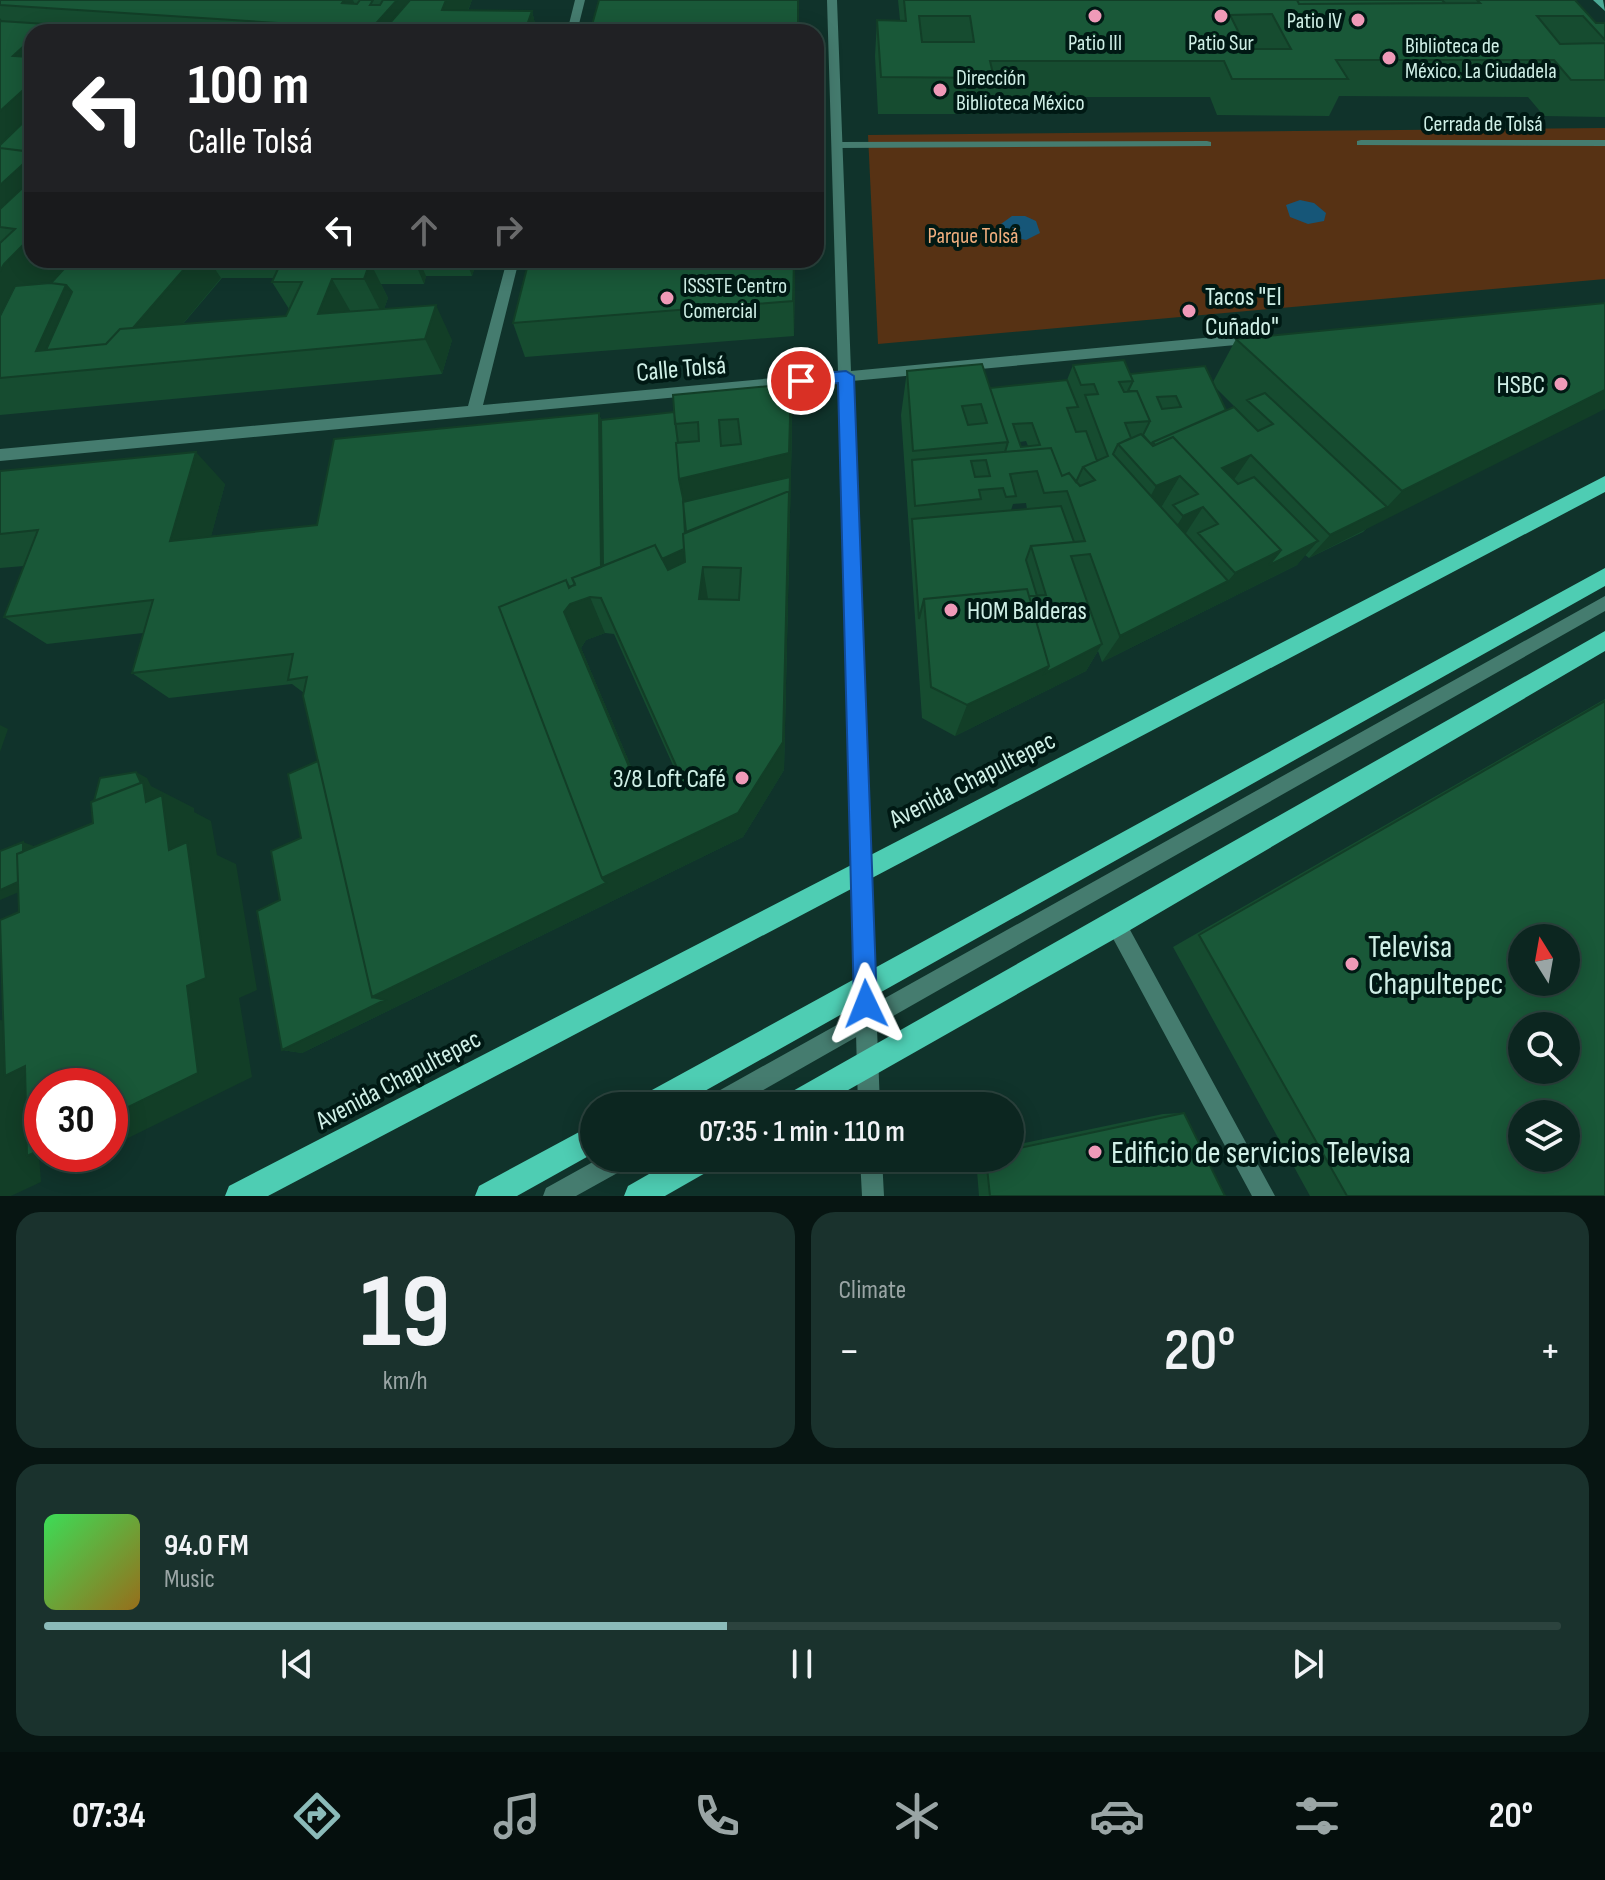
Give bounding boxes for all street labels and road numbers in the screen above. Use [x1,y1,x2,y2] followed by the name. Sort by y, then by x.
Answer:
[1423,111,1543,138] street label: Cerrada de Tolsá
[635,350,727,389] street label: Calle Tolsá
[884,725,1061,836] street label: Avenida Chapultepec
[310,1024,486,1137] street label: Avenida Chapultepec

